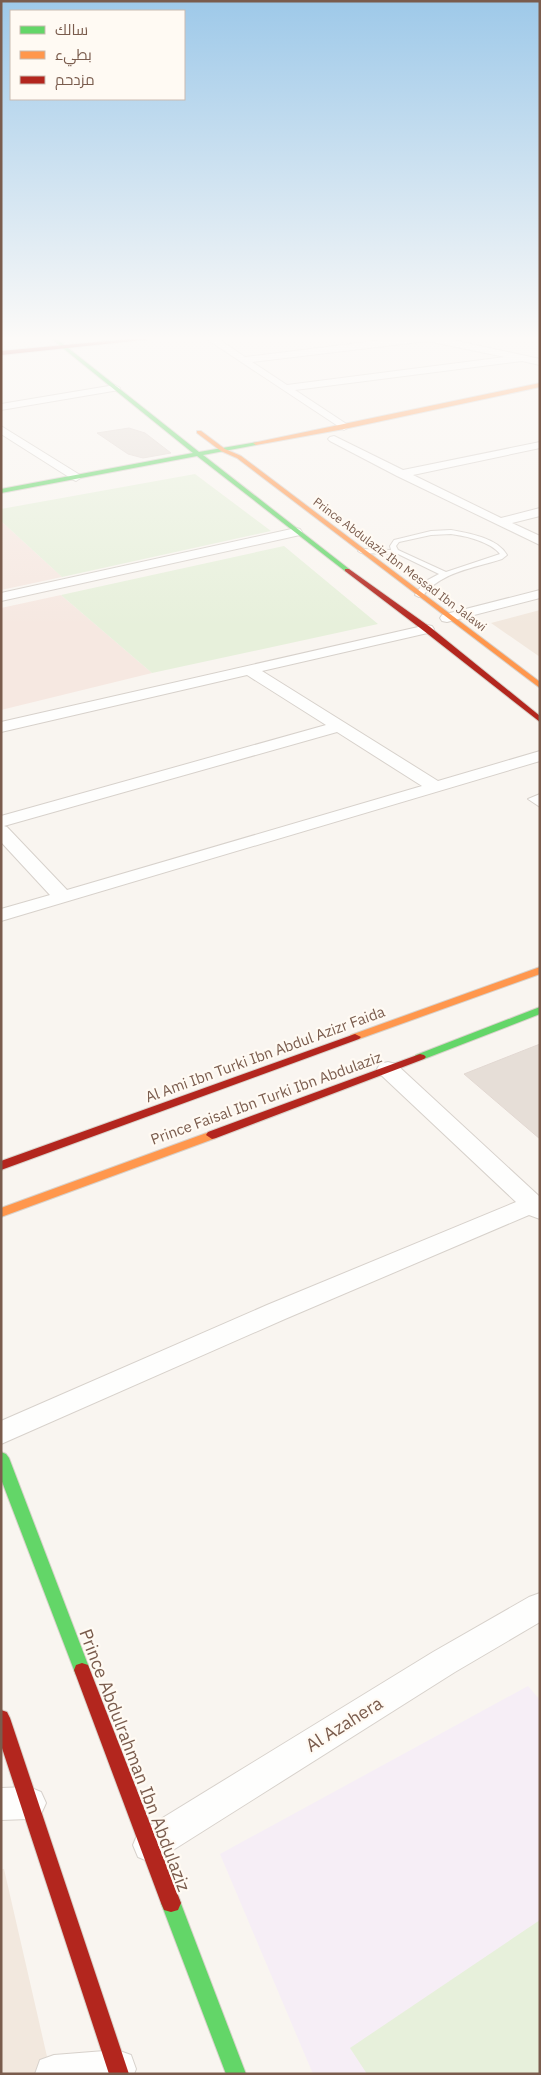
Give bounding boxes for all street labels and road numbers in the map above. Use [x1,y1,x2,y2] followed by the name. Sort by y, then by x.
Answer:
[310,494,490,634] street label: Prince Abdulaziz Ibn Messad Ibn Jalawi
[143,1002,387,1106] street label: Al Ami Ibn Turki Ibn Abdul Azizr Faida
[148,1047,384,1149] street label: Prince Faisal Ibn Turki Ibn Abdulaziz
[74,1625,196,1895] street label: Prince Abdulrahman Ibn Abdulaziz
[301,1691,387,1757] street label: Al Azahera

